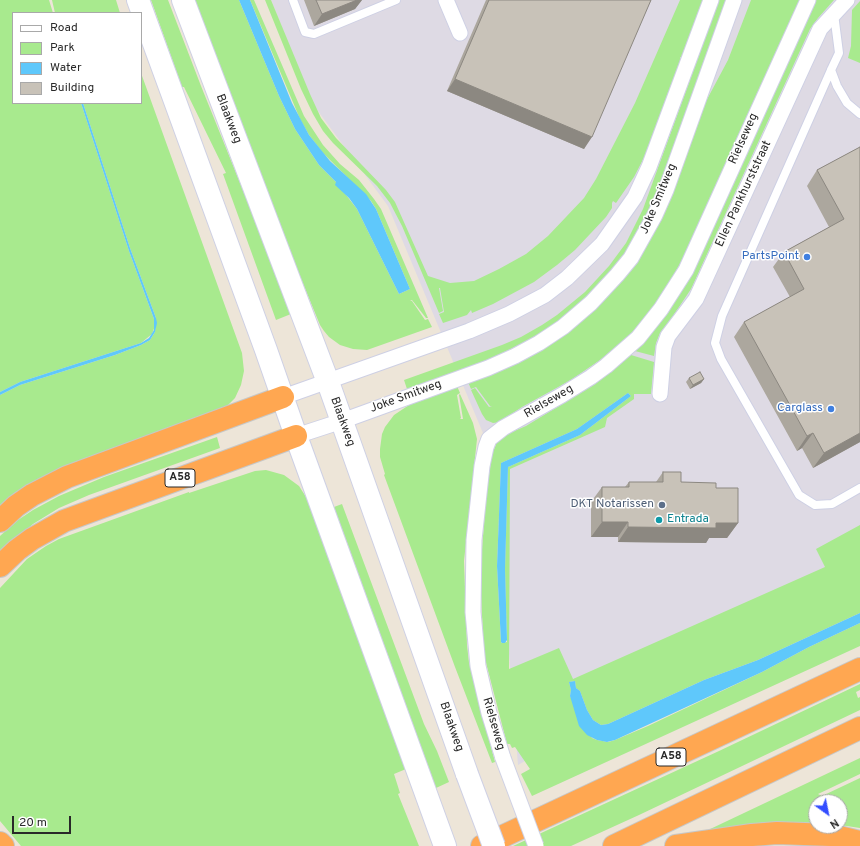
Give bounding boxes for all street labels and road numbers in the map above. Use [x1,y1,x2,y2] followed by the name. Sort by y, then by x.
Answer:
[212,92,244,146] street label: Blaakweg
[726,111,762,167] street label: Rielseweg
[713,139,775,249] street label: Ellen Pankhurststraat
[638,162,680,236] street label: Joke Smitweg
[368,377,444,417] street label: Joke Smitweg
[522,382,576,422] street label: Rielseweg
[326,395,358,449] street label: Blaakweg
[165,469,195,487] road number: A58
[479,696,507,752] street label: Rielseweg
[436,700,466,754] street label: Blaakweg
[656,748,686,766] road number: A58

